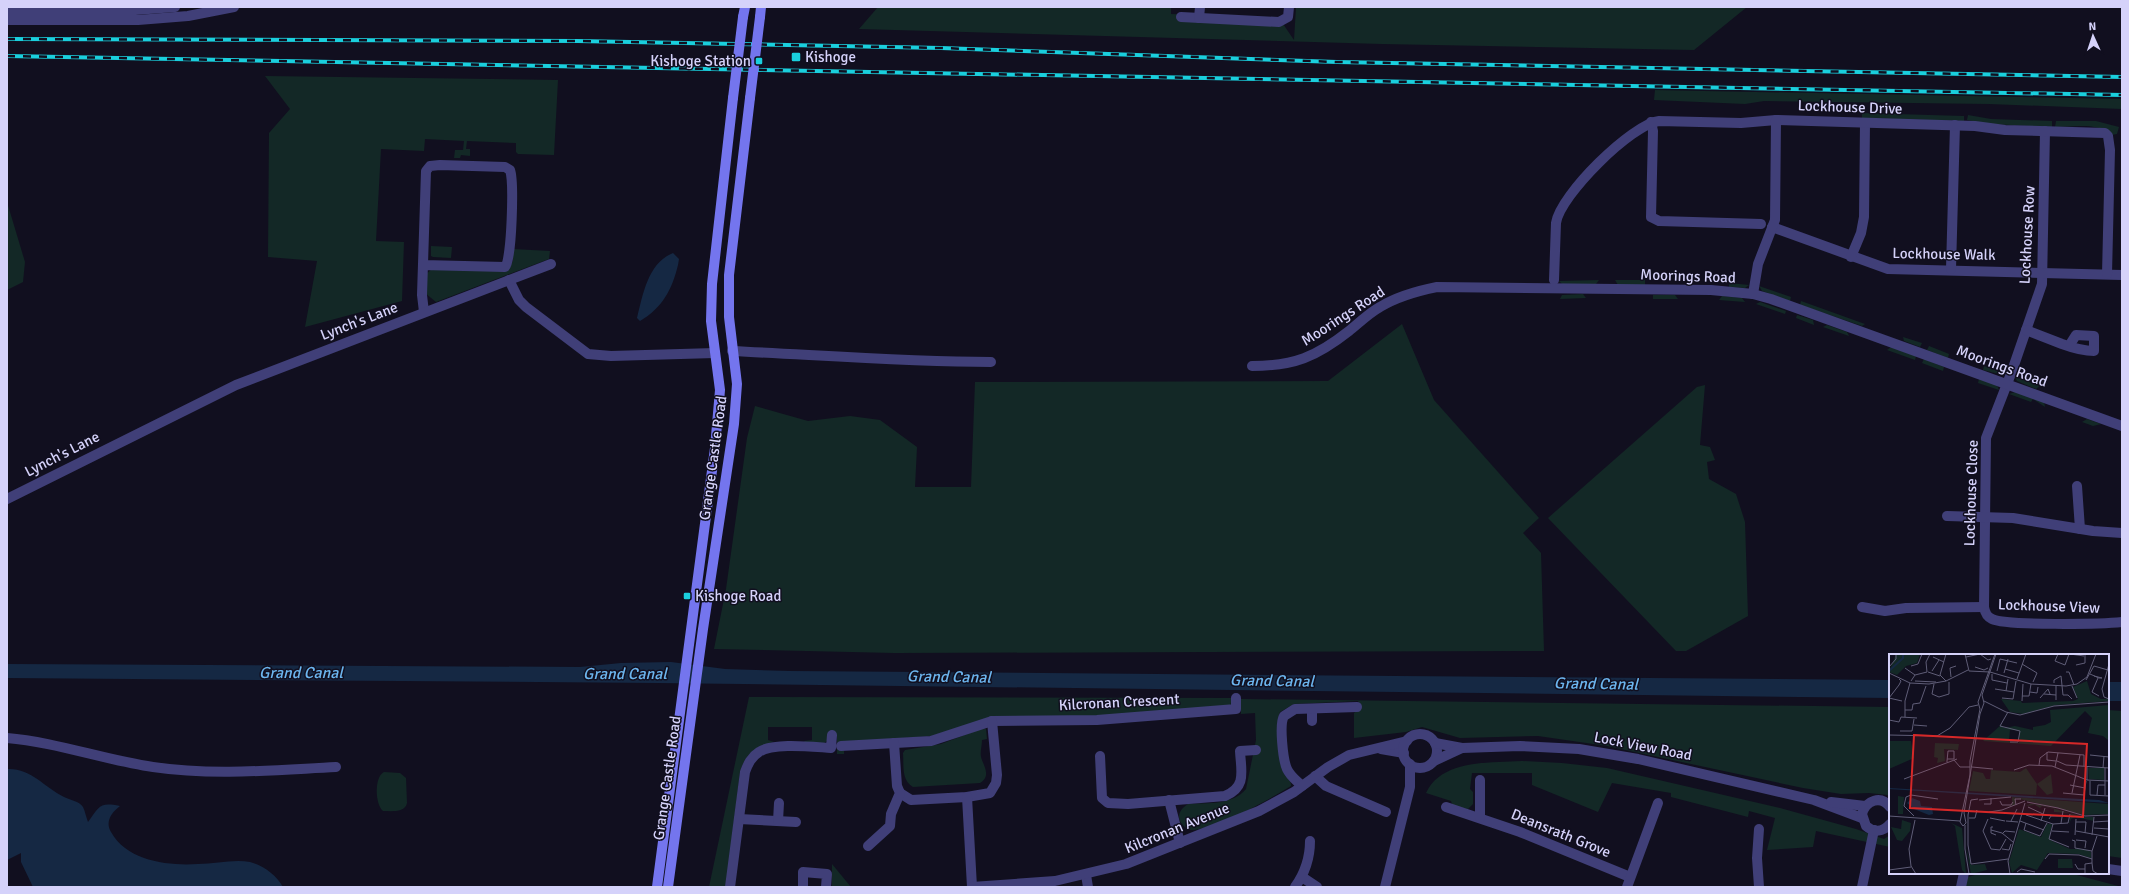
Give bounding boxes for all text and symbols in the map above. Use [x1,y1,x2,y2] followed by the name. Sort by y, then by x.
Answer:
[2073,16,2113,56] north arrow
[2088,20,2097,33] text: N
[805,48,856,66] place label: Kishoge
[790,51,802,63] marker: Kishoge
[650,52,751,70] place label: Kishoge Station
[754,56,764,66] marker: Kishoge Station
[1797,96,1903,118] street label: Lockhouse Drive
[2015,185,2039,285] street label: Lockhouse Row
[1892,244,1996,264] street label: Lockhouse Walk
[1640,265,1736,287] street label: Moorings Road
[1298,282,1388,350] street label: Moorings Road
[318,298,400,344] street label: Lynch's Lane
[1954,341,2050,391] street label: Moorings Road
[695,395,731,521] street label: Grange Castle Road
[22,427,102,481] street label: Lynch's Lane
[1960,439,1982,547] street label: Lockhouse Close
[695,587,781,605] place label: Kishoge Road
[682,591,692,601] marker: Kishoge Road
[1998,595,2101,617] street label: Lockhouse View
[1889,654,2109,874] inset map
[259,663,344,683] water label: Grand Canal
[583,664,668,684] water label: Grand Canal
[907,666,992,688] water label: Grand Canal
[1230,670,1315,692] water label: Grand Canal
[1554,673,1639,695] water label: Grand Canal
[1058,690,1180,714] street label: Kilcronan Crescent
[649,715,685,841] street label: Grange Castle Road
[1593,728,1694,764] street label: Lock View Road
[1122,799,1232,857] street label: Kilcronan Avenue
[1509,805,1613,861] street label: Deansrath Grove

